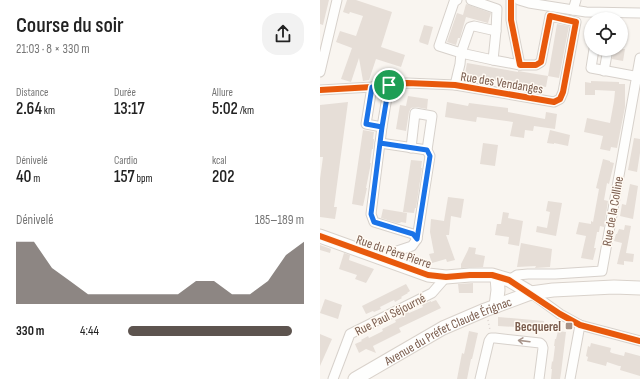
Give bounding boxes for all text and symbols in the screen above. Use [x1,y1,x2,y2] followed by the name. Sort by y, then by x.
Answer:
[16,12,124,39] text: Course du soir
[584,12,628,56] map controls
[584,12,628,56] button: locate
[262,13,304,55] button: share
[16,41,90,57] text: 21:03 · 8 × 330 m
[372,68,406,102] pin
[459,69,545,97] street label: Rue des Vendanges
[378,74,400,96] icon: arrive
[16,86,48,99] text: Distance
[114,86,136,99] text: Durée
[212,86,233,99] text: Allure
[16,99,42,119] text: 2.64
[114,99,145,119] text: 13:17
[212,99,238,119] text: 5:02
[42,104,55,117] text: km
[238,104,254,117] text: /km
[16,154,48,167] text: Dénivelé
[114,154,138,167] text: Cardio
[212,154,227,167] text: kcal
[16,167,31,187] text: 40
[114,167,135,187] text: 157
[212,167,234,187] text: 202
[31,172,40,185] text: m
[135,172,153,185] text: bpm
[599,175,627,247] street label: Rue de la Colline
[16,212,53,228] text: Dénivelé
[255,212,304,228] text: 185–189 m
[354,232,434,272] street label: Rue du Père Pierre
[352,290,429,340] street label: Rue Paul Séjourné
[381,294,514,370] street label: Avenue du Préfet Claude Érignac
[515,319,561,335] place label: Becquerel
[564,321,574,331] marker: Becquerel
[16,323,45,339] text: 330 m
[80,323,99,339] text: 4:44
[518,337,531,345] one-way arrow

